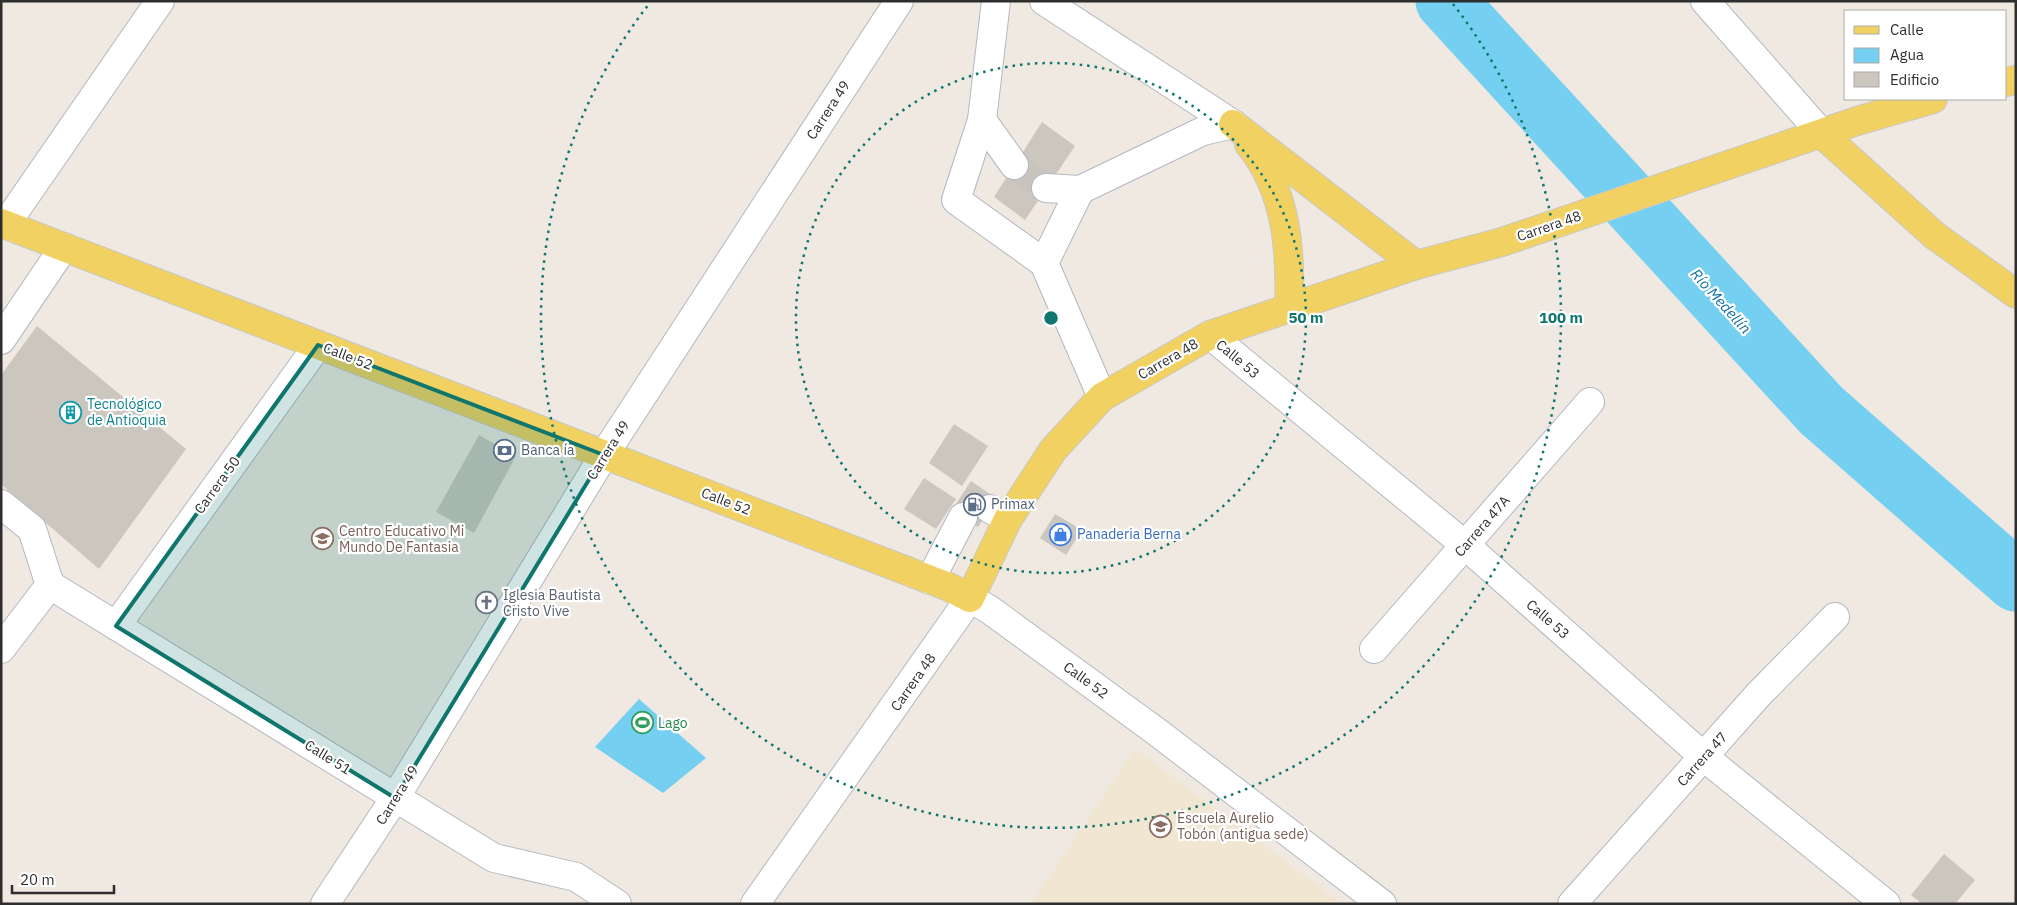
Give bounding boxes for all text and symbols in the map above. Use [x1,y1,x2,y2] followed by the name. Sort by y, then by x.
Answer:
[1844,10,2007,100] legend
[1890,20,1924,39] text: Calle
[1890,45,1924,64] text: Agua
[1890,70,1939,89] text: Edificio
[802,77,854,143] street label: Carrera 49
[1515,207,1583,245] street label: Carrera 48
[1687,264,1755,338] water label: Río Medellín
[1289,308,1323,327] text: 50 m
[1539,308,1583,327] text: 100 m
[1042,309,1060,327] centre of rings
[1135,335,1201,383] street label: Carrera 48
[1212,336,1264,382] street label: Calle 53
[321,338,375,374] street label: Calle 52
[87,395,167,429] place label: Tecnológico de Antioquia
[59,400,83,424] building icon: Tecnológico de Antioquia
[583,417,633,483] street label: Carrera 49
[493,438,517,462] bank icon: Banca ía
[521,441,575,459] place label: Banca ía
[190,453,244,517] street label: Carrera 50
[699,483,753,519] street label: Calle 52
[963,492,987,516] fuel station icon: Primax
[1450,492,1514,560] street label: Carrera 47A
[991,495,1035,513] place label: Primax
[339,522,464,556] place label: Centro Educativo Mi Mundo De Fantasia
[1049,522,1073,546] shop icon: Panaderia Berna
[1077,525,1181,543] place label: Panaderia Berna
[311,527,335,551] school or university icon: Centro Educativo Mi Mundo De Fantasia
[503,586,601,620] place label: Iglesia Bautista Cristo Vive
[475,591,499,615] church icon: Iglesia Bautista Cristo Vive
[1523,595,1573,643] street label: Calle 53
[886,650,940,714] street label: Carrera 48
[1060,658,1112,702] street label: Calle 52
[630,711,654,735] sports icon: Lago
[658,714,688,732] place label: Lago
[1673,728,1731,790] street label: Carrera 47
[301,736,355,778] street label: Calle 51
[372,762,422,828] street label: Carrera 49
[1177,809,1309,843] place label: Escuela Aurelio Tobón (antigua sede)
[1149,814,1173,838] school or university icon: Escuela Aurelio Tobón (antigua sede)
[12,862,115,894] scale bar
[20,870,55,889] text: 20 m

